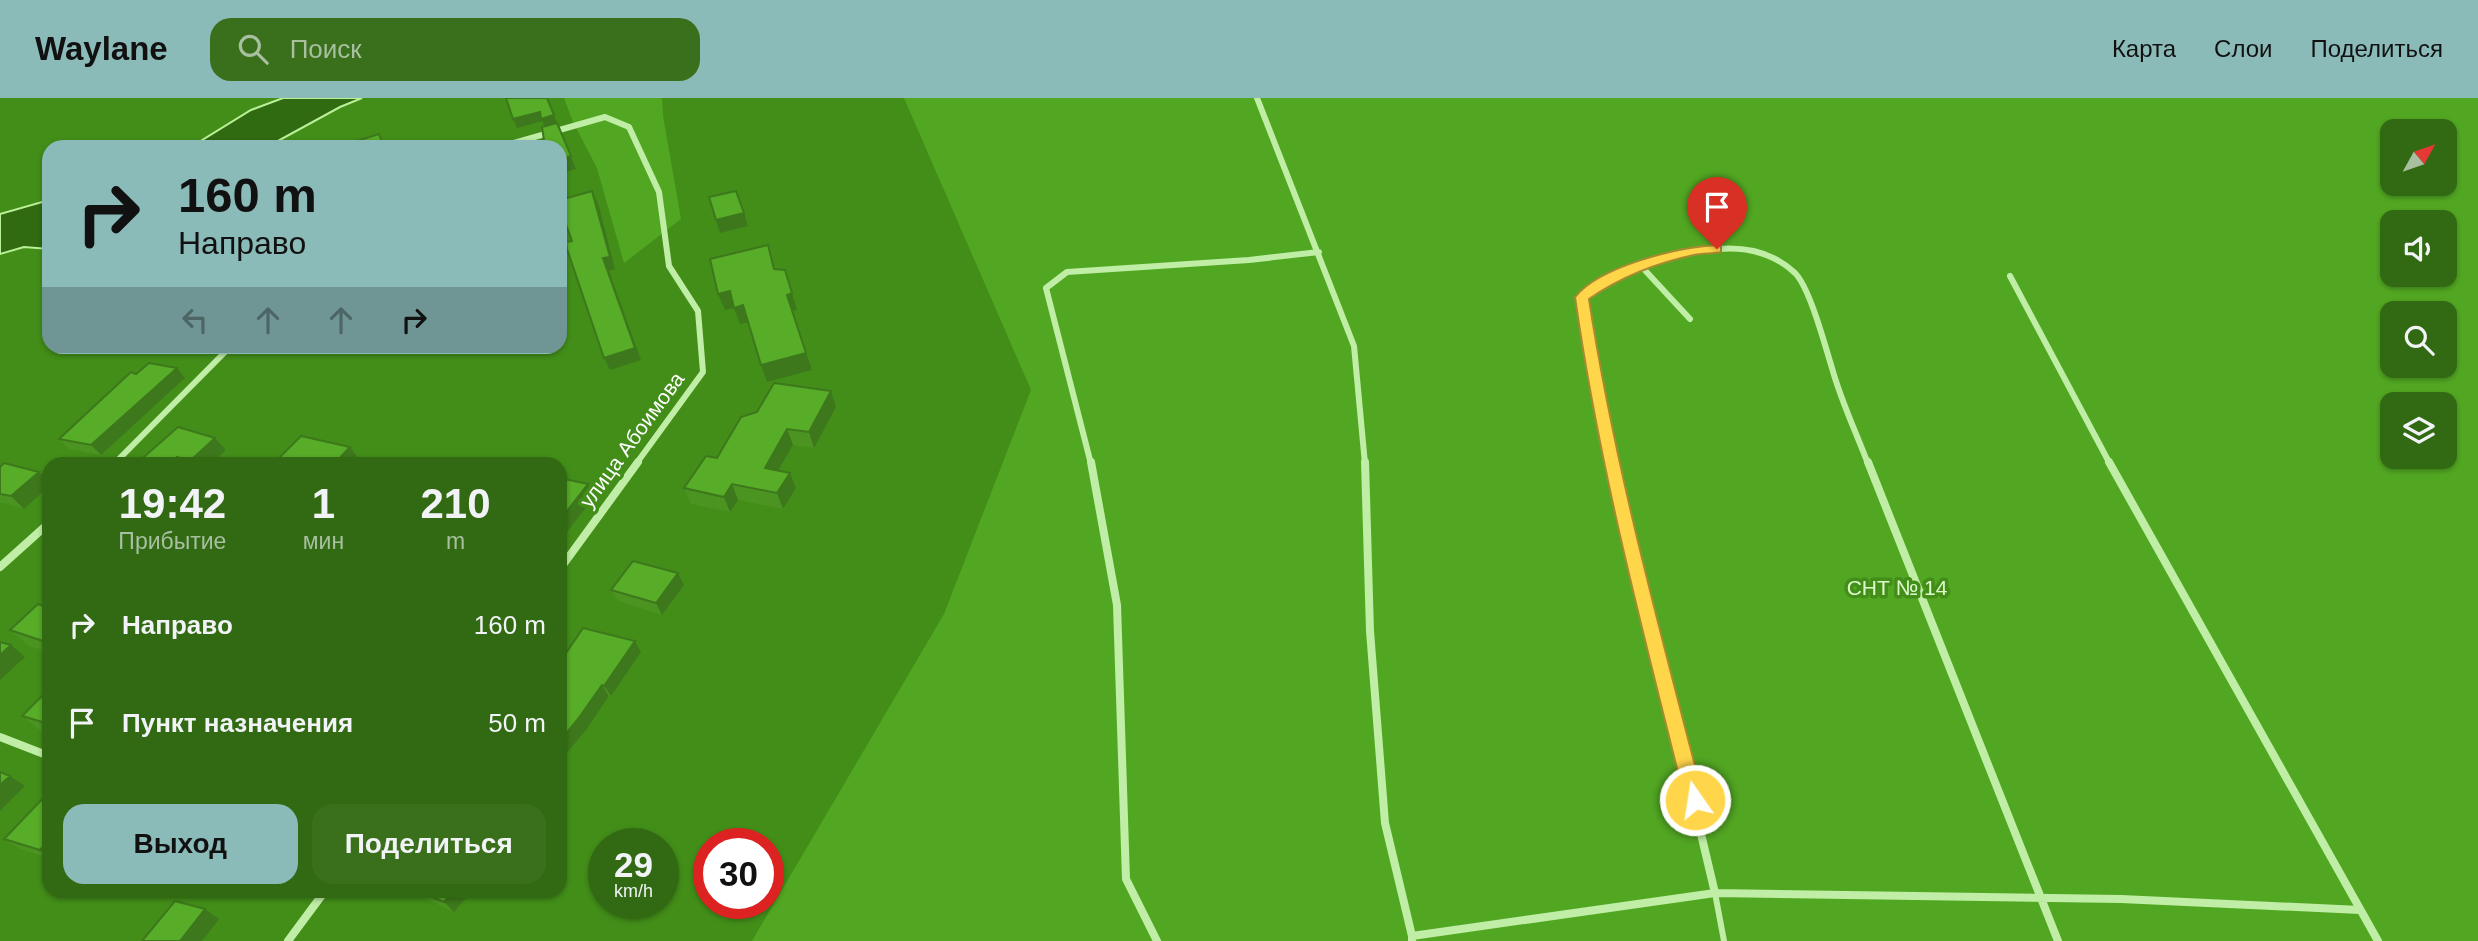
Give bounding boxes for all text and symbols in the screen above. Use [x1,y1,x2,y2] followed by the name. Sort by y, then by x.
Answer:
[210,18,700,81] search box
[35,30,168,67] text: Waylane
[234,30,272,68] icon: search
[290,34,362,64] text: Поиск
[2112,35,2176,62] text: Карта
[2214,35,2272,62] text: Слои
[2310,35,2443,62] text: Поделиться
[2380,119,2457,196] north arrow
[2380,119,2457,469] map controls
[63,168,154,259] icon: right
[178,168,317,222] text: 160 m
[1687,177,1747,249] pin
[1698,188,1736,226] icon: arrive
[2380,210,2457,287] button: sound
[178,225,306,261] text: Направо
[176,301,214,339] icon: left
[249,301,287,339] icon: ahead
[322,301,360,339] icon: ahead
[395,301,433,339] icon: right
[2380,301,2457,378] button: search
[575,367,689,512] street label: улица Абоимова
[2380,392,2457,469] button: layers
[119,480,226,527] text: 19:42
[312,480,335,527] text: 1
[421,480,491,527] text: 210
[118,528,226,554] text: Прибытие
[303,528,344,554] text: мин
[446,528,465,554] text: m
[1847,576,1948,599] park label: СНТ № 14
[63,606,101,644] icon: right
[122,610,233,640] text: Направо
[474,610,546,640] text: 160 m
[63,704,101,742] icon: arrive
[122,708,353,738] text: Пункт назначения
[488,708,546,738] text: 50 m
[1658,763,1732,837] position arrow
[63,804,298,884] button: Выход
[312,804,546,884] button: Поделиться
[693,828,784,919] speed limit sign: 30
[614,845,653,884] text: 29
[614,881,653,901] text: km/h

